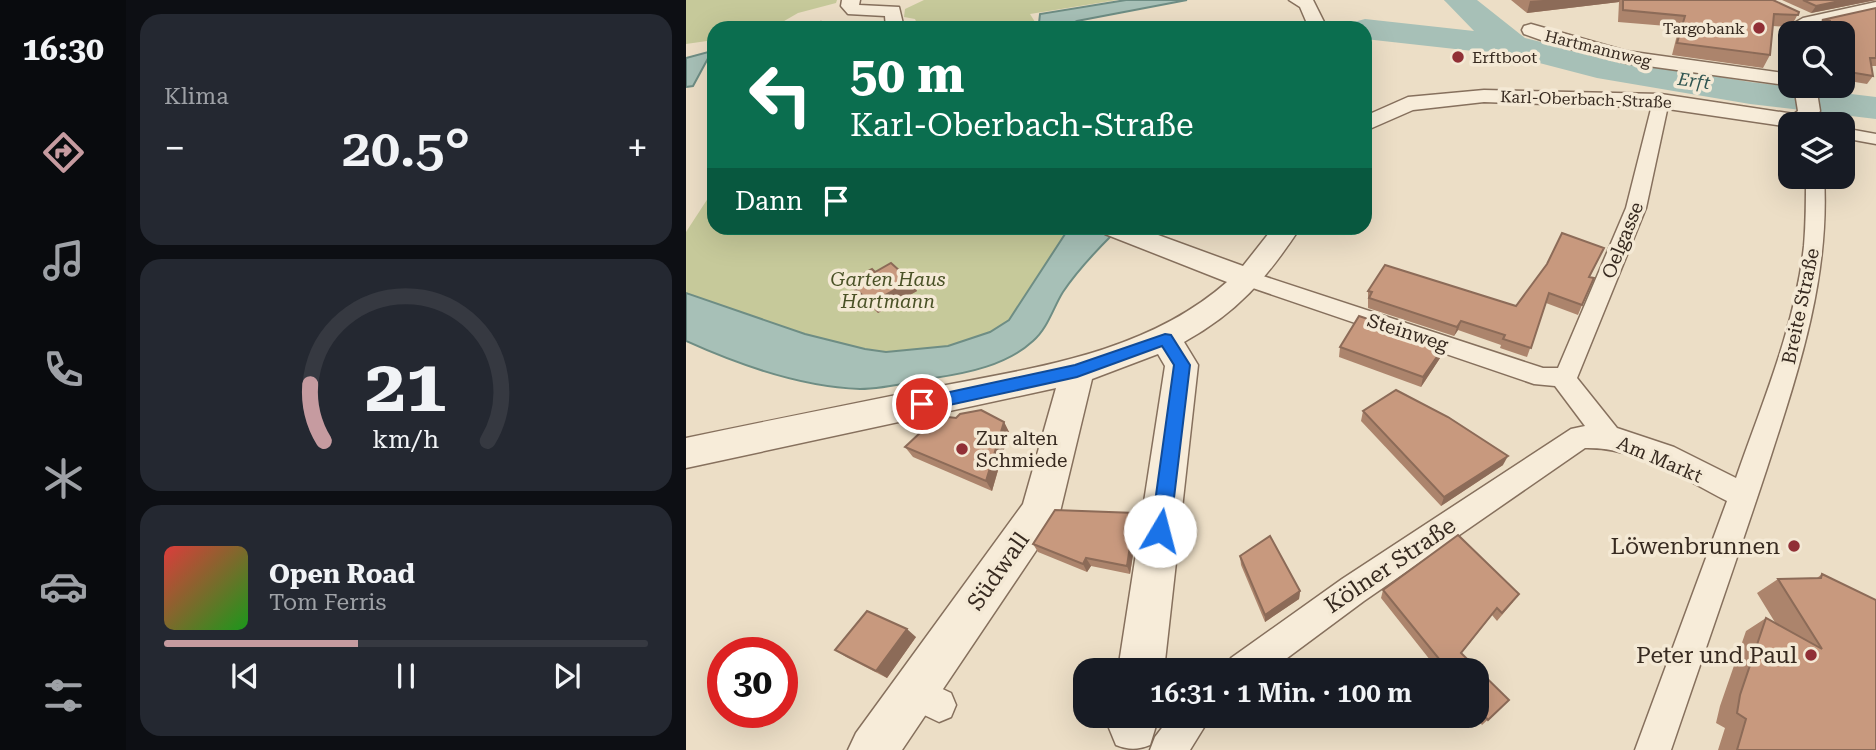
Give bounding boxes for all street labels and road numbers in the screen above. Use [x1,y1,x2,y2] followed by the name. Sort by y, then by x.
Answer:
[1543,26,1654,71] street label: Hartmannweg
[1500,87,1672,112] street label: Karl-Oberbach-Straße
[1597,199,1648,282] street label: Oelgasse
[1777,246,1824,366] street label: Breite Straße
[1365,309,1451,356] street label: Steinweg
[1614,431,1706,488] street label: Am Markt
[1320,512,1461,619] street label: Kölner Straße
[962,527,1035,615] street label: Südwall

